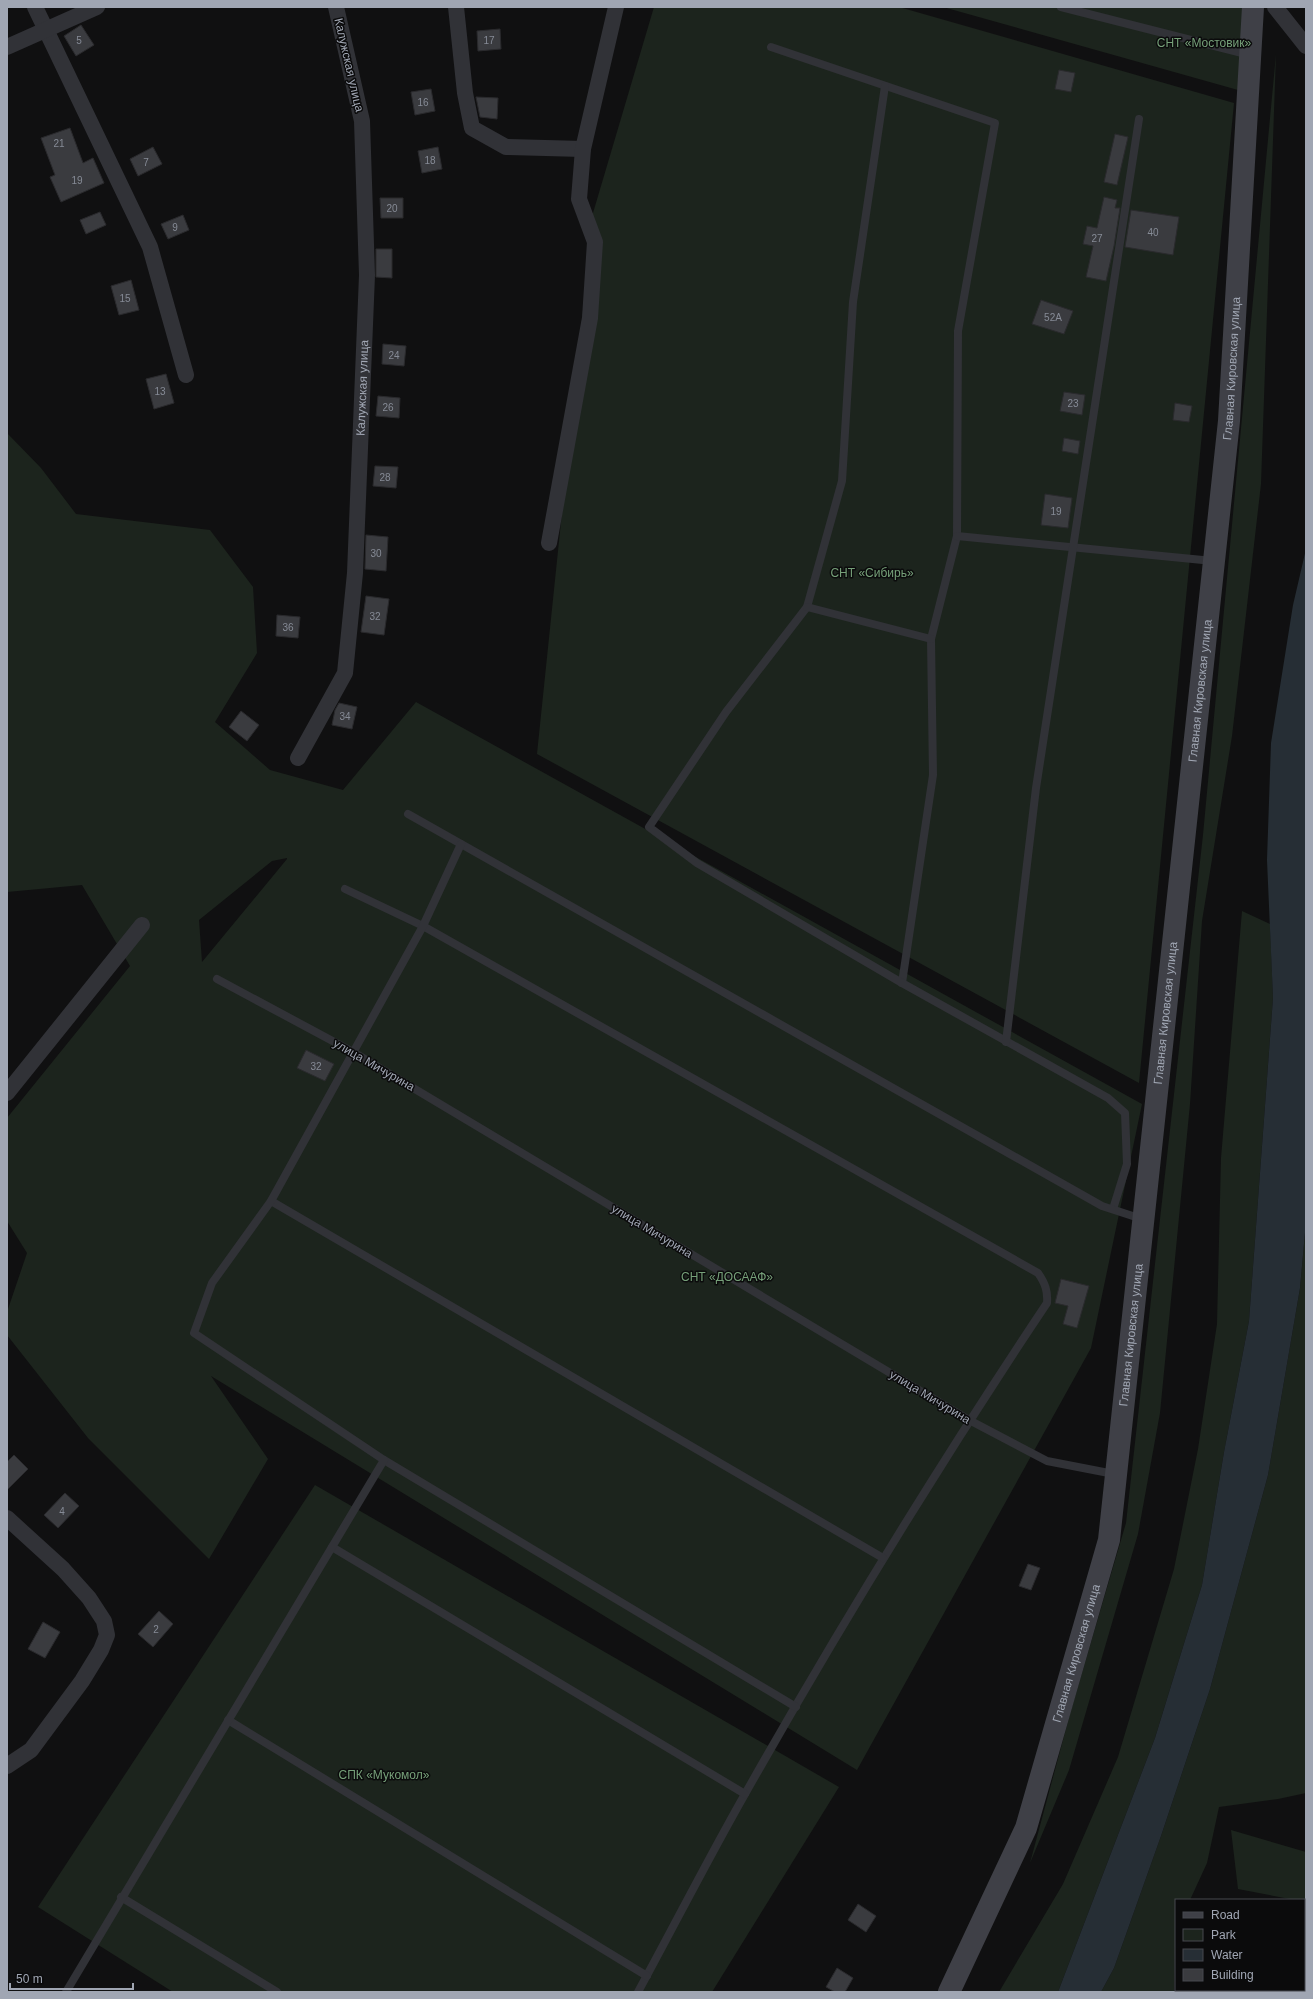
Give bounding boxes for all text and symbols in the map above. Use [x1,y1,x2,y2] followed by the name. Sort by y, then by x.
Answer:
[331,17,367,114] street label: Калужская улица
[76,35,82,46] house number: 5
[483,35,495,46] house number: 17
[1157,36,1252,50] park label: СНТ «Мостовик»
[417,97,429,108] house number: 16
[53,138,65,149] house number: 21
[424,155,436,166] house number: 18
[143,157,149,168] house number: 7
[71,175,83,186] house number: 19
[386,203,398,214] house number: 20
[172,222,178,233] house number: 9
[1147,227,1159,238] house number: 40
[1091,233,1103,244] house number: 27
[119,293,131,304] house number: 15
[1220,296,1243,441] street label: Главная Кировская улица
[1044,312,1062,323] house number: 52А
[354,339,371,436] street label: Калужская улица
[388,350,400,361] house number: 24
[154,386,166,397] house number: 13
[1067,398,1079,409] house number: 23
[382,402,394,413] house number: 26
[379,472,391,483] house number: 28
[1050,506,1062,517] house number: 19
[370,548,382,559] house number: 30
[830,566,914,580] park label: СНТ «Сибирь»
[369,611,381,622] house number: 32
[1185,618,1215,763] street label: Главная Кировская улица
[282,622,294,633] house number: 36
[339,711,351,722] house number: 34
[1151,941,1180,1085] street label: Главная Кировская улица
[331,1036,418,1094] street label: улица Мичурина
[310,1061,322,1072] house number: 32
[609,1201,695,1261] street label: улица Мичурина
[1116,1263,1146,1407] street label: Главная Кировская улица
[681,1270,773,1284] park label: СНТ «ДОСААФ»
[887,1367,973,1427] street label: улица Мичурина
[59,1506,65,1517] house number: 4
[1050,1582,1103,1724] street label: Главная Кировская улица
[153,1624,159,1635] house number: 2
[339,1768,430,1782] park label: СПК «Мукомол»
[1175,1899,1305,1991] legend
[1211,1908,1240,1922] text: Road
[1211,1928,1237,1942] text: Park
[1211,1948,1243,1962] text: Water
[10,1965,133,1991] scale bar
[1211,1968,1254,1982] text: Building
[16,1972,43,1986] text: 50 m

